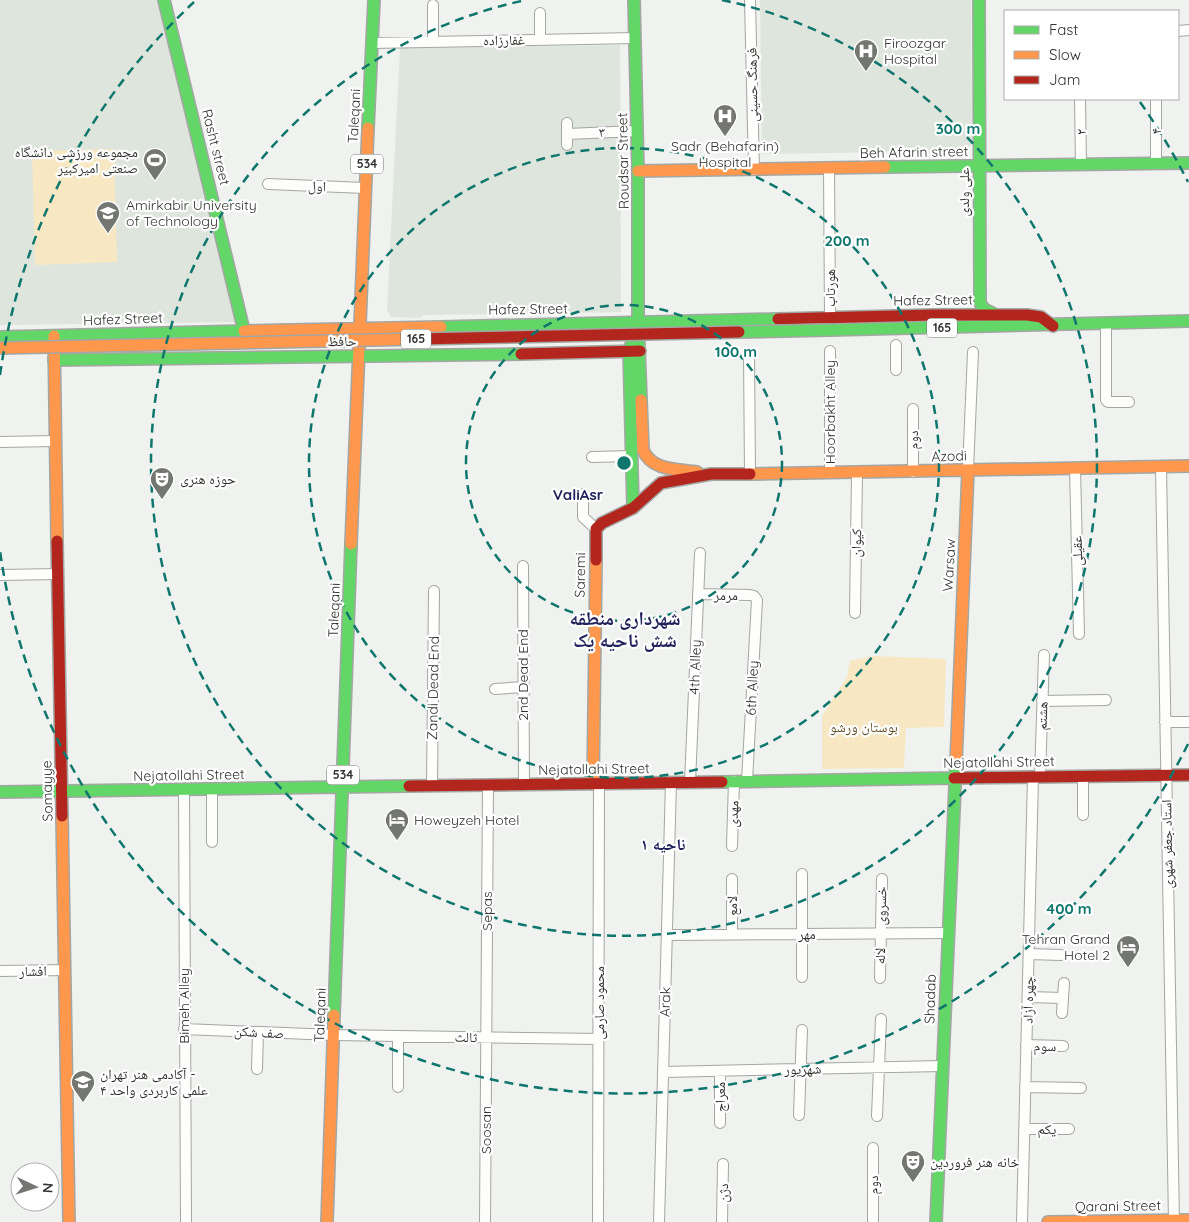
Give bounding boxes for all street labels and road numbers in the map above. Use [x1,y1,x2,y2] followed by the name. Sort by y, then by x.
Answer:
[483,31,525,49] street label: غفارزاده
[742,48,762,122] street label: فرهنگ حسینی
[344,88,364,144] street label: Taleqani
[198,107,234,187] street label: Rasht street
[613,112,633,210] street label: Roudsar Street
[599,123,605,141] street label: ۳
[1147,128,1165,134] street label: ۴
[1072,129,1090,135] street label: ۲
[860,142,969,162] street label: Beh Afarin street
[351,154,383,173] road number: 534
[955,168,973,216] street label: علی ولدی
[308,177,326,195] street label: اول
[821,269,839,307] street label: هورتاب
[893,290,973,310] street label: Hafez Street
[488,299,568,319] street label: Hafez Street
[83,309,163,329] street label: Hafez Street
[927,318,957,338] road number: 165
[401,329,431,348] road number: 165
[327,332,357,350] street label: حافظ
[821,360,839,464] street label: Hoorbakht Alley
[904,430,923,450] street label: دوم
[931,446,967,466] street label: Azodi
[847,528,865,558] street label: کیوان
[1067,535,1087,567] street label: عقیلی
[939,538,959,592] street label: Warsaw
[571,552,589,598] street label: Saremi
[324,582,344,638] street label: Taleqani
[713,586,738,604] street label: مرمر
[514,629,532,721] street label: 2nd Dead End
[423,636,443,740] street label: Zandi Dead End
[685,639,705,695] street label: 4th Alley
[742,660,762,716] street label: 6th Alley
[1033,701,1052,731] street label: هشتم
[943,752,1055,772] street label: Nejatollahi Street
[538,759,650,779] street label: Nejatollahi Street
[37,760,57,822] street label: Somayye
[133,765,245,785] street label: Nejatollahi Street
[327,766,359,784] road number: 534
[1157,799,1177,889] street label: استاد جعفر شهری
[724,800,742,828] street label: مهدی
[872,886,890,926] street label: خسروی
[478,891,496,931] street label: Sepas
[723,896,742,916] street label: لامع
[797,925,816,943] street label: مهر
[871,948,889,964] street label: لاله
[18,962,47,980] street label: افشار
[590,966,608,1040] street label: محمود صارمی
[175,968,193,1044] street label: Bimeh Alley
[920,974,940,1024] street label: Shadab
[1019,976,1037,1024] street label: چهره آزاد
[310,987,330,1043] street label: Taleqani
[655,987,675,1017] street label: Arak
[234,1022,284,1042] street label: صف شکن
[454,1028,478,1046] street label: ثالث
[1034,1037,1056,1056] street label: سوم
[783,1060,822,1078] street label: شهریور
[711,1082,730,1112] street label: معراج
[477,1106,495,1154] street label: Soosan
[1038,1120,1057,1139] street label: یکم
[864,1175,883,1195] street label: دوم
[714,1183,732,1203] street label: دژن
[1075,1196,1162,1216] street label: Qarani Street

